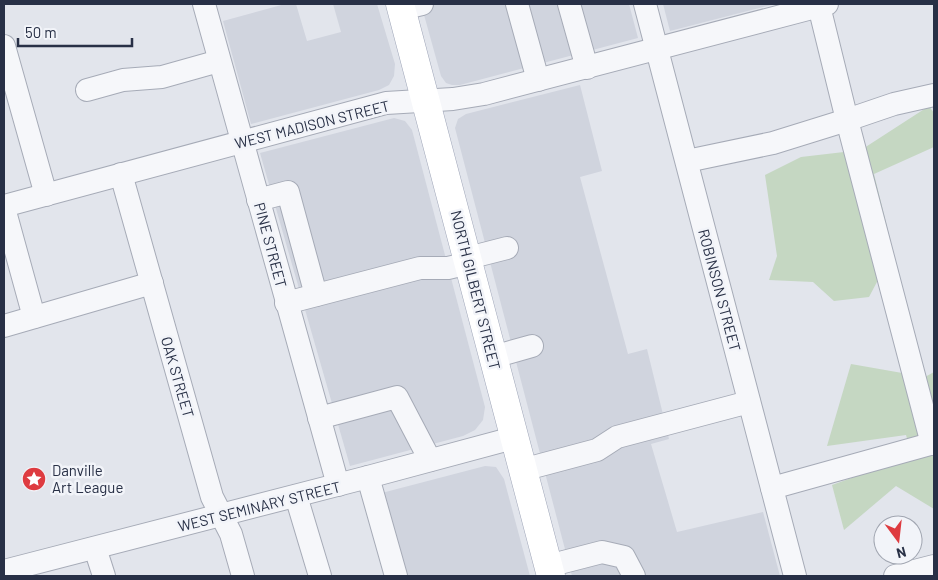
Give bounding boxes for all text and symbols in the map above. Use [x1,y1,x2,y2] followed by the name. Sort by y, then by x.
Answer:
[18,15,131,47] scale bar
[25,23,57,41] text: 50 m
[233,96,391,152] street label: WEST MADISON STREET
[251,200,291,290] street label: PINE STREET
[447,208,505,372] street label: NORTH GILBERT STREET
[695,227,745,353] street label: ROBINSON STREET
[158,334,198,420] street label: OAK STREET
[52,461,123,496] place label: Danville Art League
[21,466,47,492] place icon: Danville Art League
[176,477,342,535] street label: WEST SEMINARY STREET
[873,515,923,565] north arrow
[895,544,908,562] text: N

